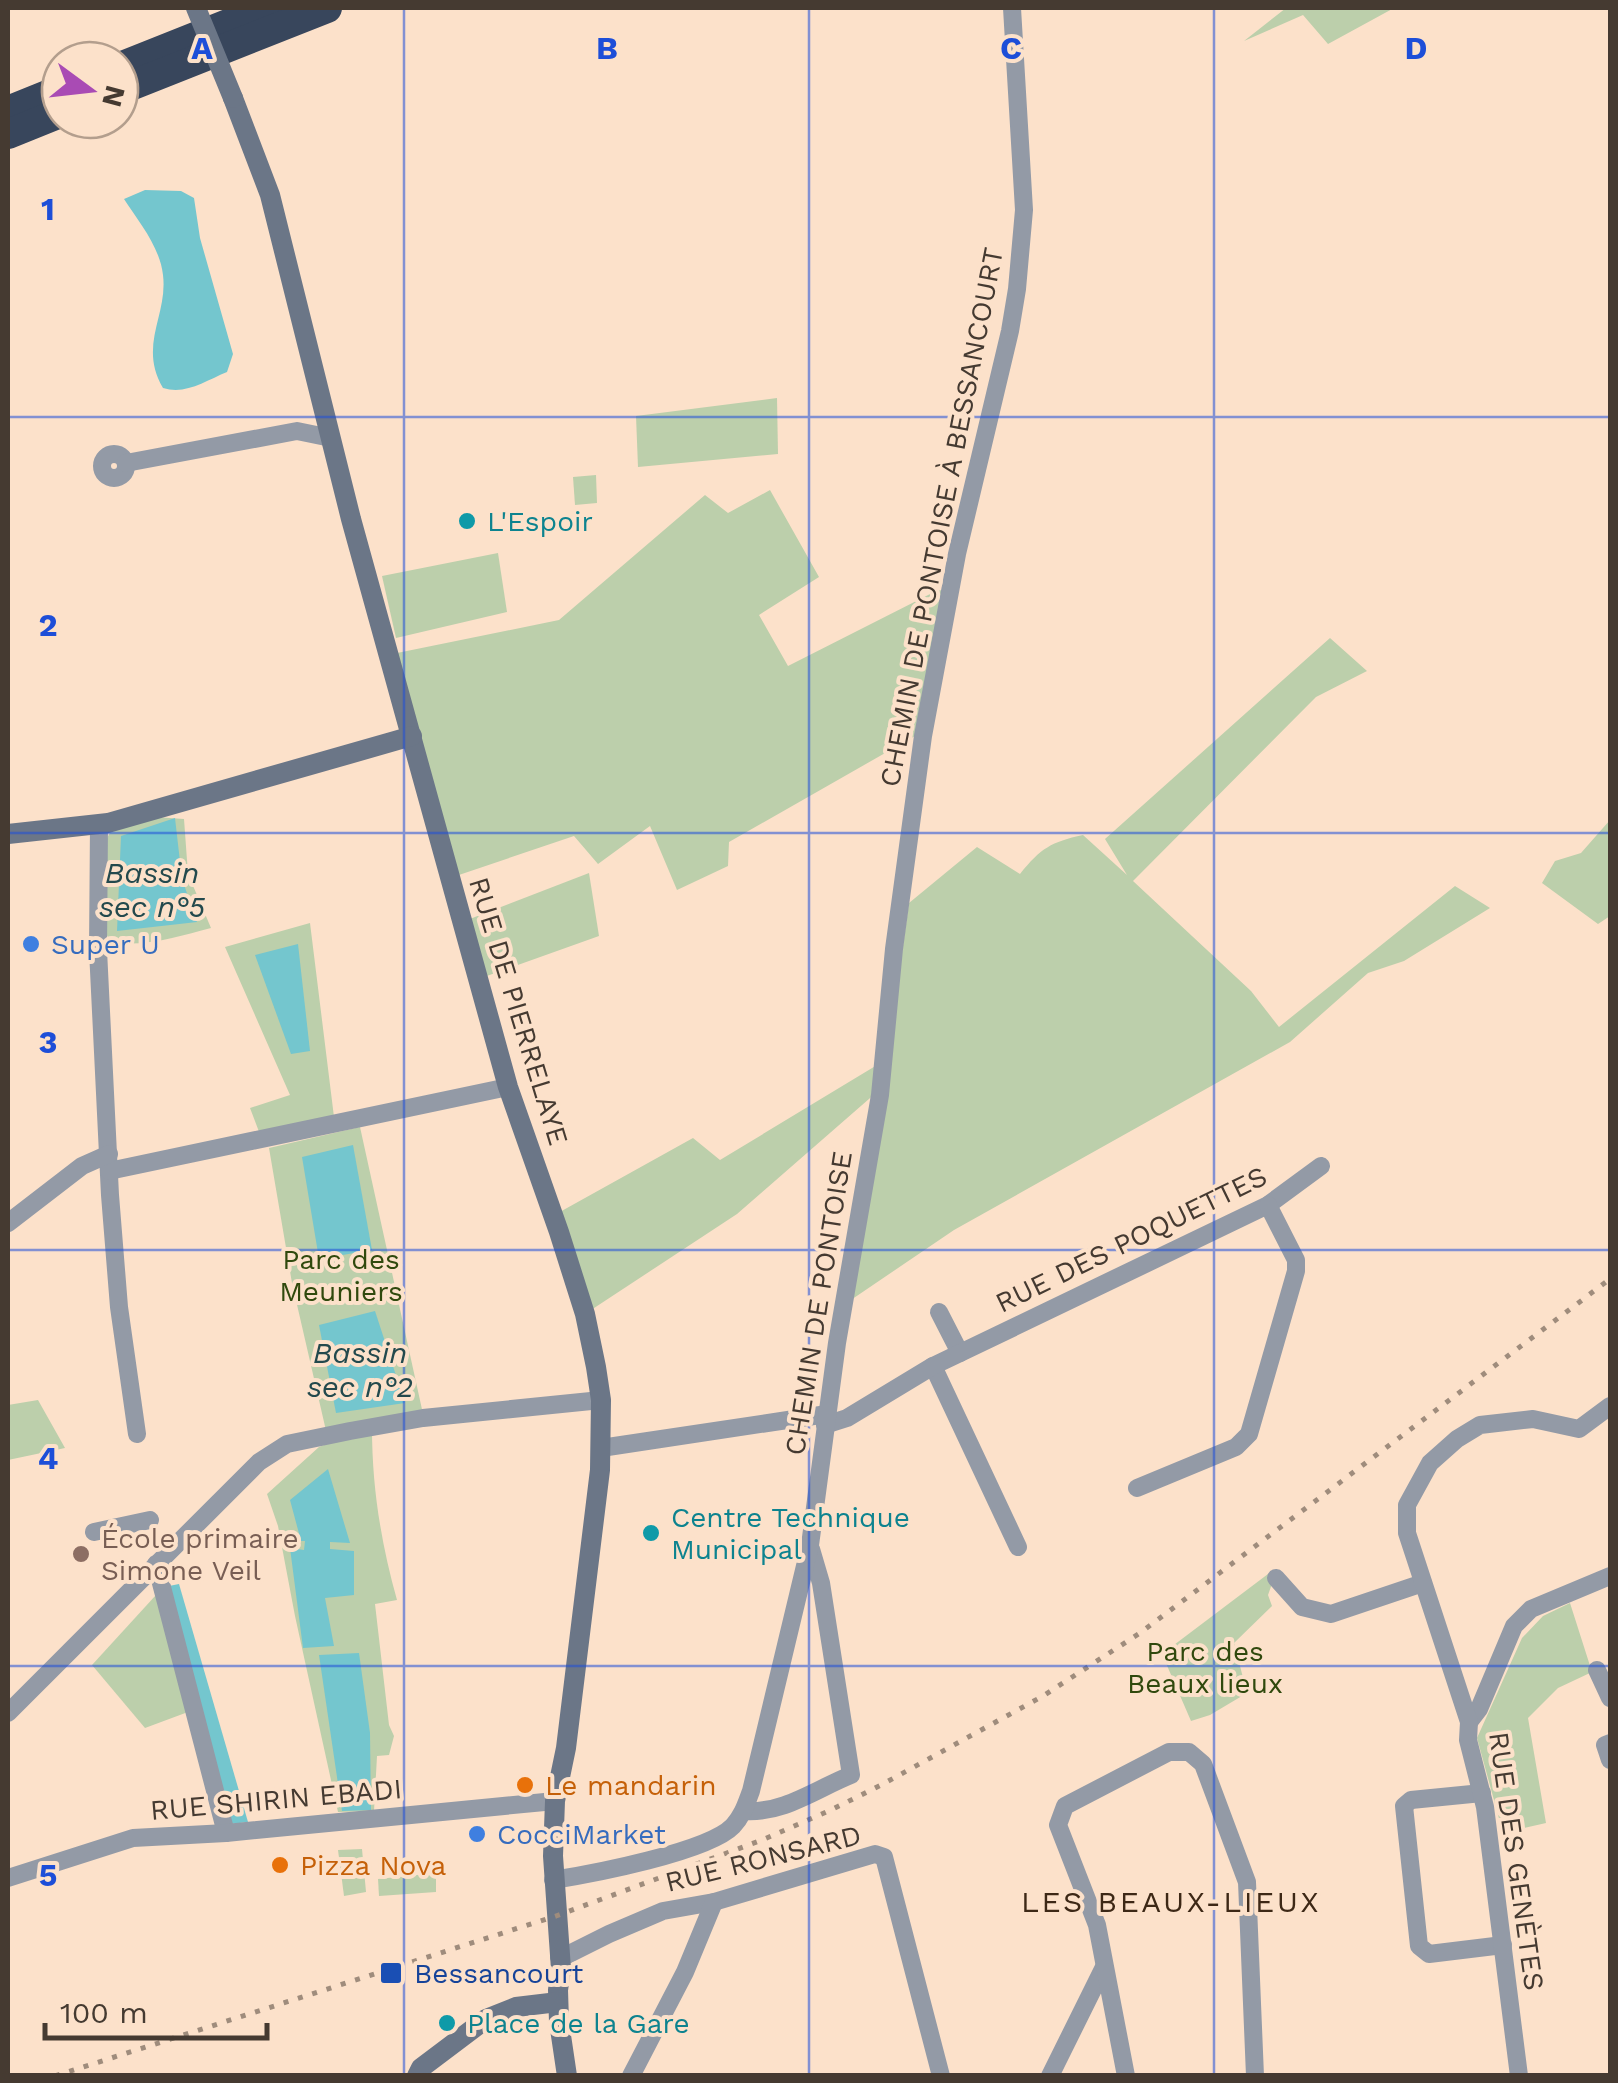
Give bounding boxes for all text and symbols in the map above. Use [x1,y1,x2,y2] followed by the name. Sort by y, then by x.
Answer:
[191,29,213,67] text: A
[596,29,618,67] text: B
[1000,29,1022,67] text: C
[1405,29,1427,67] text: D
[40,40,140,140] north arrow
[95,82,132,111] text: N
[41,190,55,228] text: 1
[873,245,1010,789] street label: CHEMIN DE PONTOISE À BESSANCOURT
[487,505,593,538] place label: L'Espoir
[456,510,478,532] marker: L'Espoir
[38,606,58,644] text: 2
[99,855,205,924] water label: Bassin sec n°5
[462,873,575,1149] street label: RUE DE PIERRELAYE
[51,928,160,961] place label: Super U
[20,933,42,955] marker: Super U
[39,1023,57,1061] text: 3
[778,1149,859,1457] street label: CHEMIN DE PONTOISE
[990,1159,1272,1320] street label: RUE DES POQUETTES
[279,1243,403,1308] park label: Parc des Meuniers
[307,1335,413,1404] water label: Bassin sec n°2
[38,1439,58,1477] text: 4
[671,1501,910,1566] place label: Centre Technique Municipal
[101,1522,299,1587] place label: École primaire Simone Veil
[640,1522,662,1544] marker: Centre Technique Municipal
[70,1543,92,1565] marker: École primaire Simone Veil
[1127,1635,1283,1700] park label: Parc des Beaux lieux
[1482,1730,1551,1992] street label: RUE DES GENÈTES
[545,1769,717,1802] place label: Le mandarin
[149,1772,403,1827] street label: RUE SHIRIN EBADI
[514,1774,536,1796] marker: Le mandarin
[497,1818,666,1851] place label: CocciMarket
[662,1818,865,1899] street label: RUE RONSARD
[466,1823,488,1845] marker: CocciMarket
[300,1849,447,1882] place label: Pizza Nova
[269,1854,291,1876] marker: Pizza Nova
[39,1856,57,1894] text: 5
[1021,1884,1321,1919] district label: LES BEAUX-LIEUX
[414,1957,583,1990] place label: Bessancourt
[378,1960,404,1986] marker: Bessancourt
[45,1978,268,2040] scale bar
[60,1995,148,2030] text: 100 m
[467,2007,690,2040] place label: Place de la Gare
[436,2012,458,2034] marker: Place de la Gare

